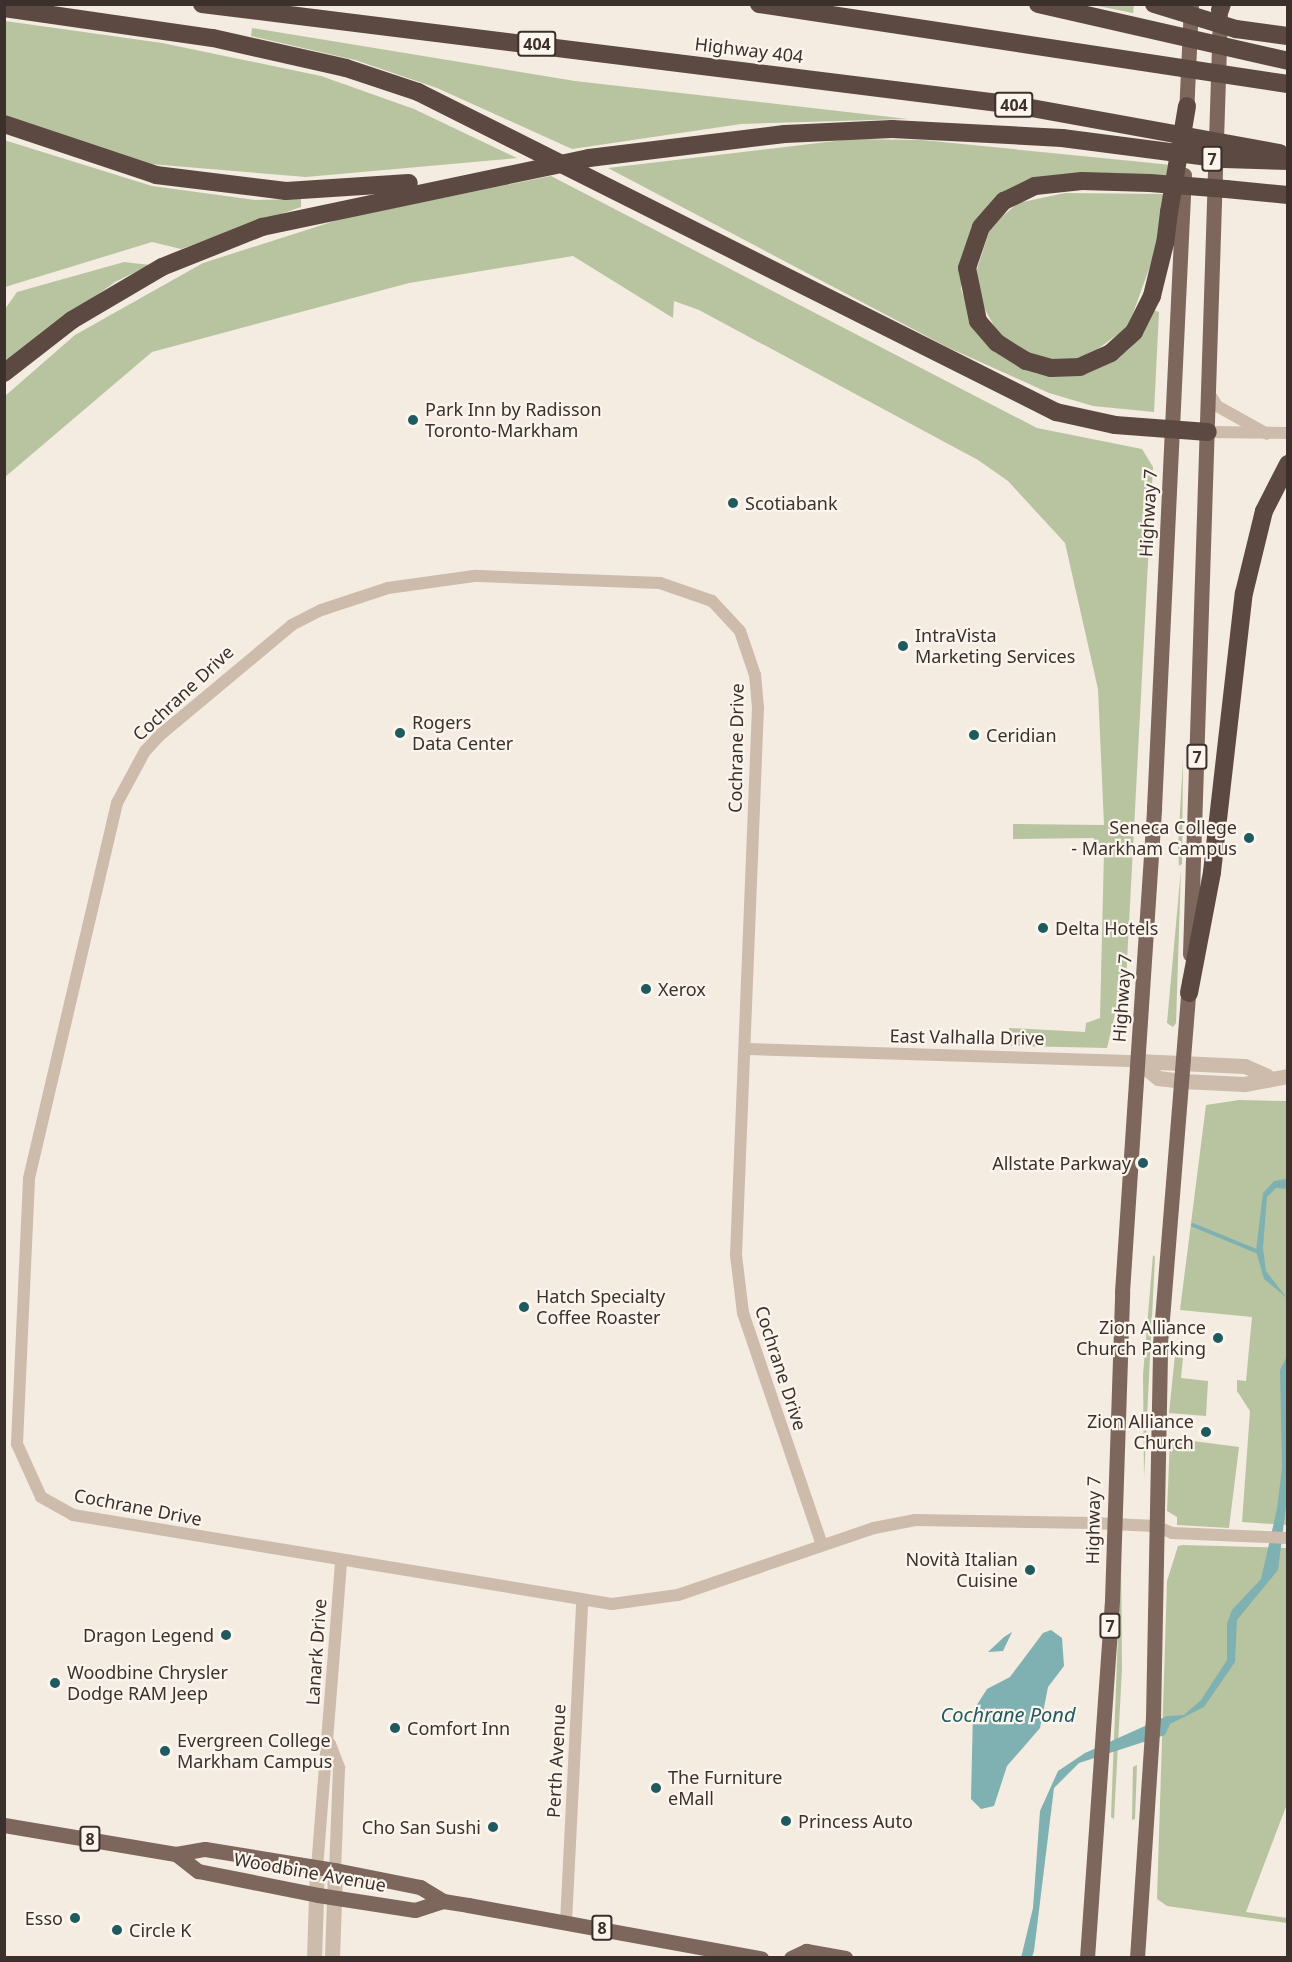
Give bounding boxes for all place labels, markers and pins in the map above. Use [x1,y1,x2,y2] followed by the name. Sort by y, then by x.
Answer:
[425,399,602,442] place label: Park Inn by Radisson Toronto-Markham
[406,413,420,427] marker: Park Inn by Radisson Toronto-Markham
[745,492,838,514] place label: Scotiabank
[726,496,740,510] marker: Scotiabank
[915,625,1075,668] place label: IntraVista Marketing Services
[896,639,910,653] marker: IntraVista Marketing Services
[412,712,513,754] place label: Rogers Data Center
[986,724,1057,746] place label: Ceridian
[393,726,407,740] marker: Rogers Data Center
[967,728,981,742] marker: Ceridian
[1071,817,1237,860] place label: Seneca College - Markham Campus
[1242,831,1256,845] marker: Seneca College - Markham Campus
[1055,917,1158,939] place label: Delta Hotels
[1036,921,1050,935] marker: Delta Hotels
[658,978,706,1000] place label: Xerox
[639,982,653,996] marker: Xerox
[992,1152,1131,1174] place label: Allstate Parkway
[1136,1156,1150,1170] marker: Allstate Parkway
[536,1286,665,1328] place label: Hatch Specialty Coffee Roaster
[517,1300,531,1314] marker: Hatch Specialty Coffee Roaster
[1076,1317,1206,1360] place label: Zion Alliance Church Parking
[1211,1331,1225,1345] marker: Zion Alliance Church Parking
[1087,1411,1194,1454] place label: Zion Alliance Church
[1199,1425,1213,1439] marker: Zion Alliance Church
[906,1549,1018,1592] place label: Novità Italian Cuisine
[1023,1563,1037,1577] marker: Novità Italian Cuisine
[83,1624,214,1646] place label: Dragon Legend
[219,1628,233,1642] marker: Dragon Legend
[67,1662,228,1704] place label: Woodbine Chrysler Dodge RAM Jeep
[48,1676,62,1690] marker: Woodbine Chrysler Dodge RAM Jeep
[407,1717,510,1739] place label: Comfort Inn
[388,1721,402,1735] marker: Comfort Inn
[177,1730,332,1772] place label: Evergreen College Markham Campus
[158,1744,172,1758] marker: Evergreen College Markham Campus
[668,1767,782,1810] place label: The Furniture eMall
[649,1781,663,1795] marker: The Furniture eMall
[798,1810,913,1832] place label: Princess Auto
[779,1814,793,1828] marker: Princess Auto
[362,1816,481,1838] place label: Cho San Sushi
[486,1820,500,1834] marker: Cho San Sushi
[25,1907,63,1929] place label: Esso
[68,1911,82,1925] marker: Esso
[129,1919,191,1941] place label: Circle K
[110,1923,124,1937] marker: Circle K

